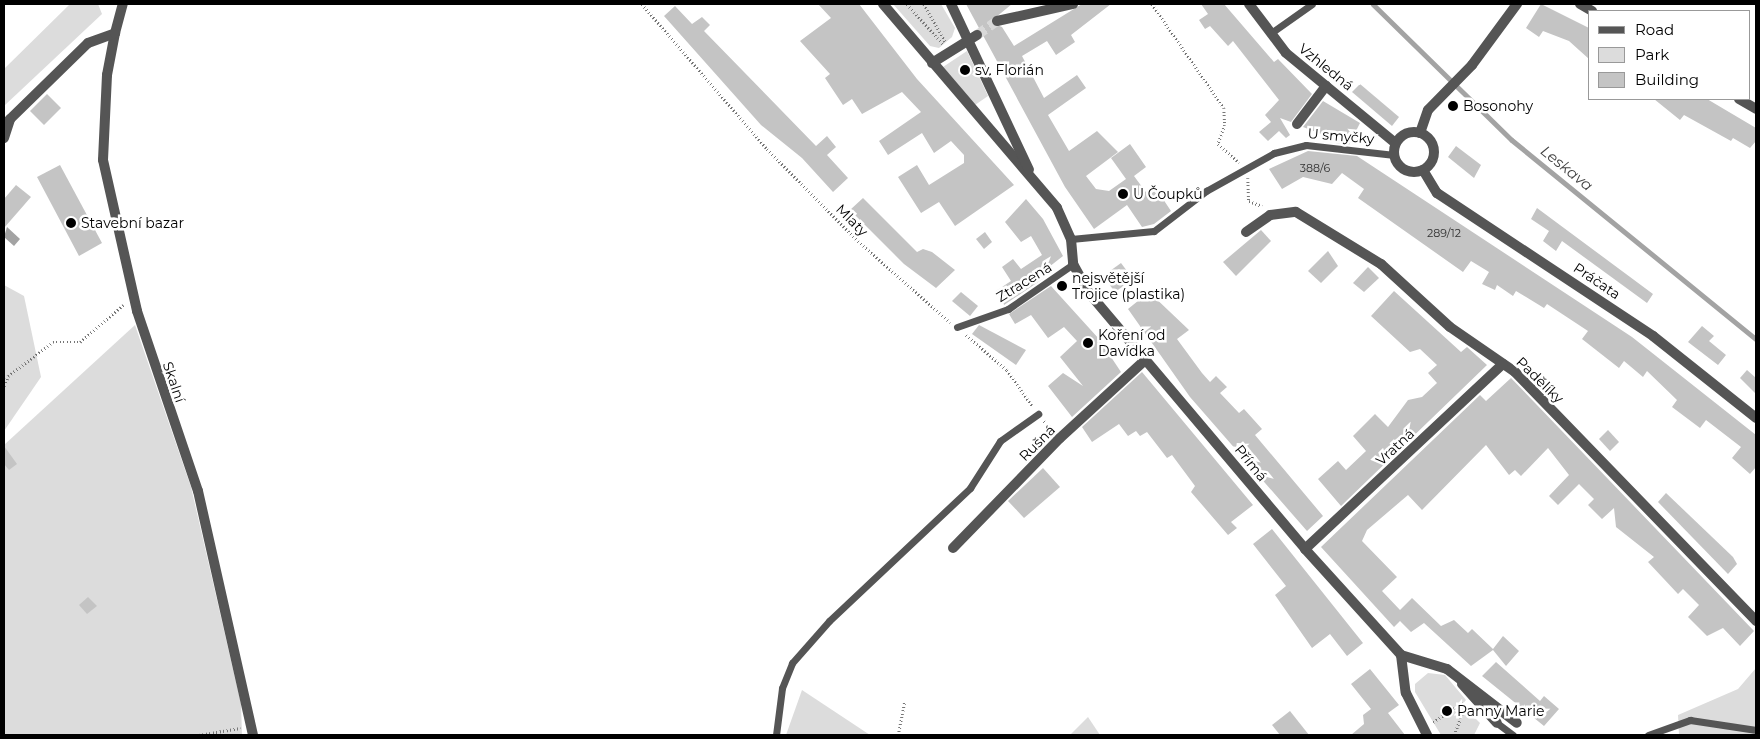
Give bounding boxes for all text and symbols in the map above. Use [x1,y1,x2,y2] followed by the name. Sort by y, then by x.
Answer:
[1588,10,1750,100] legend
[1635,20,1674,39] text: Road
[1295,40,1357,94] street label: Vzhledná
[1635,45,1669,64] text: Park
[975,62,1044,78] place label: sv. Florián
[959,64,971,76] marker: sv. Florián
[1635,70,1699,89] text: Building
[1463,98,1533,114] place label: Bosonohy
[1447,100,1459,112] marker: Bosonohy
[1307,125,1375,147] street label: U smyčky
[1537,142,1597,194] water label: Leskava
[1300,161,1330,175] house number: 388/6
[1133,186,1203,202] place label: U Čoupků
[1117,188,1129,200] marker: U Čoupků
[833,201,871,239] street label: Mlaty
[81,215,184,231] place label: Stavební bazar
[65,217,77,229] marker: Stavební bazar
[1427,226,1461,240] house number: 289/12
[993,258,1055,306] street label: Ztracená
[1570,259,1624,303] street label: Práčata
[1072,270,1185,302] place label: nejsvětější Trojice (plastika)
[1056,280,1068,292] marker: nejsvětější Trojice (plastika)
[1098,327,1165,360] place label: Koření od Davídka
[1082,337,1094,349] marker: Koření od Davídka
[1513,353,1567,407] street label: Padělíky
[159,359,189,405] street label: Skalní
[1015,421,1059,465] street label: Rušná
[1372,425,1418,469] street label: Vratná
[1231,441,1271,485] street label: Přímá
[1457,703,1544,719] place label: Panny Marie
[1441,705,1453,717] marker: Panny Marie

